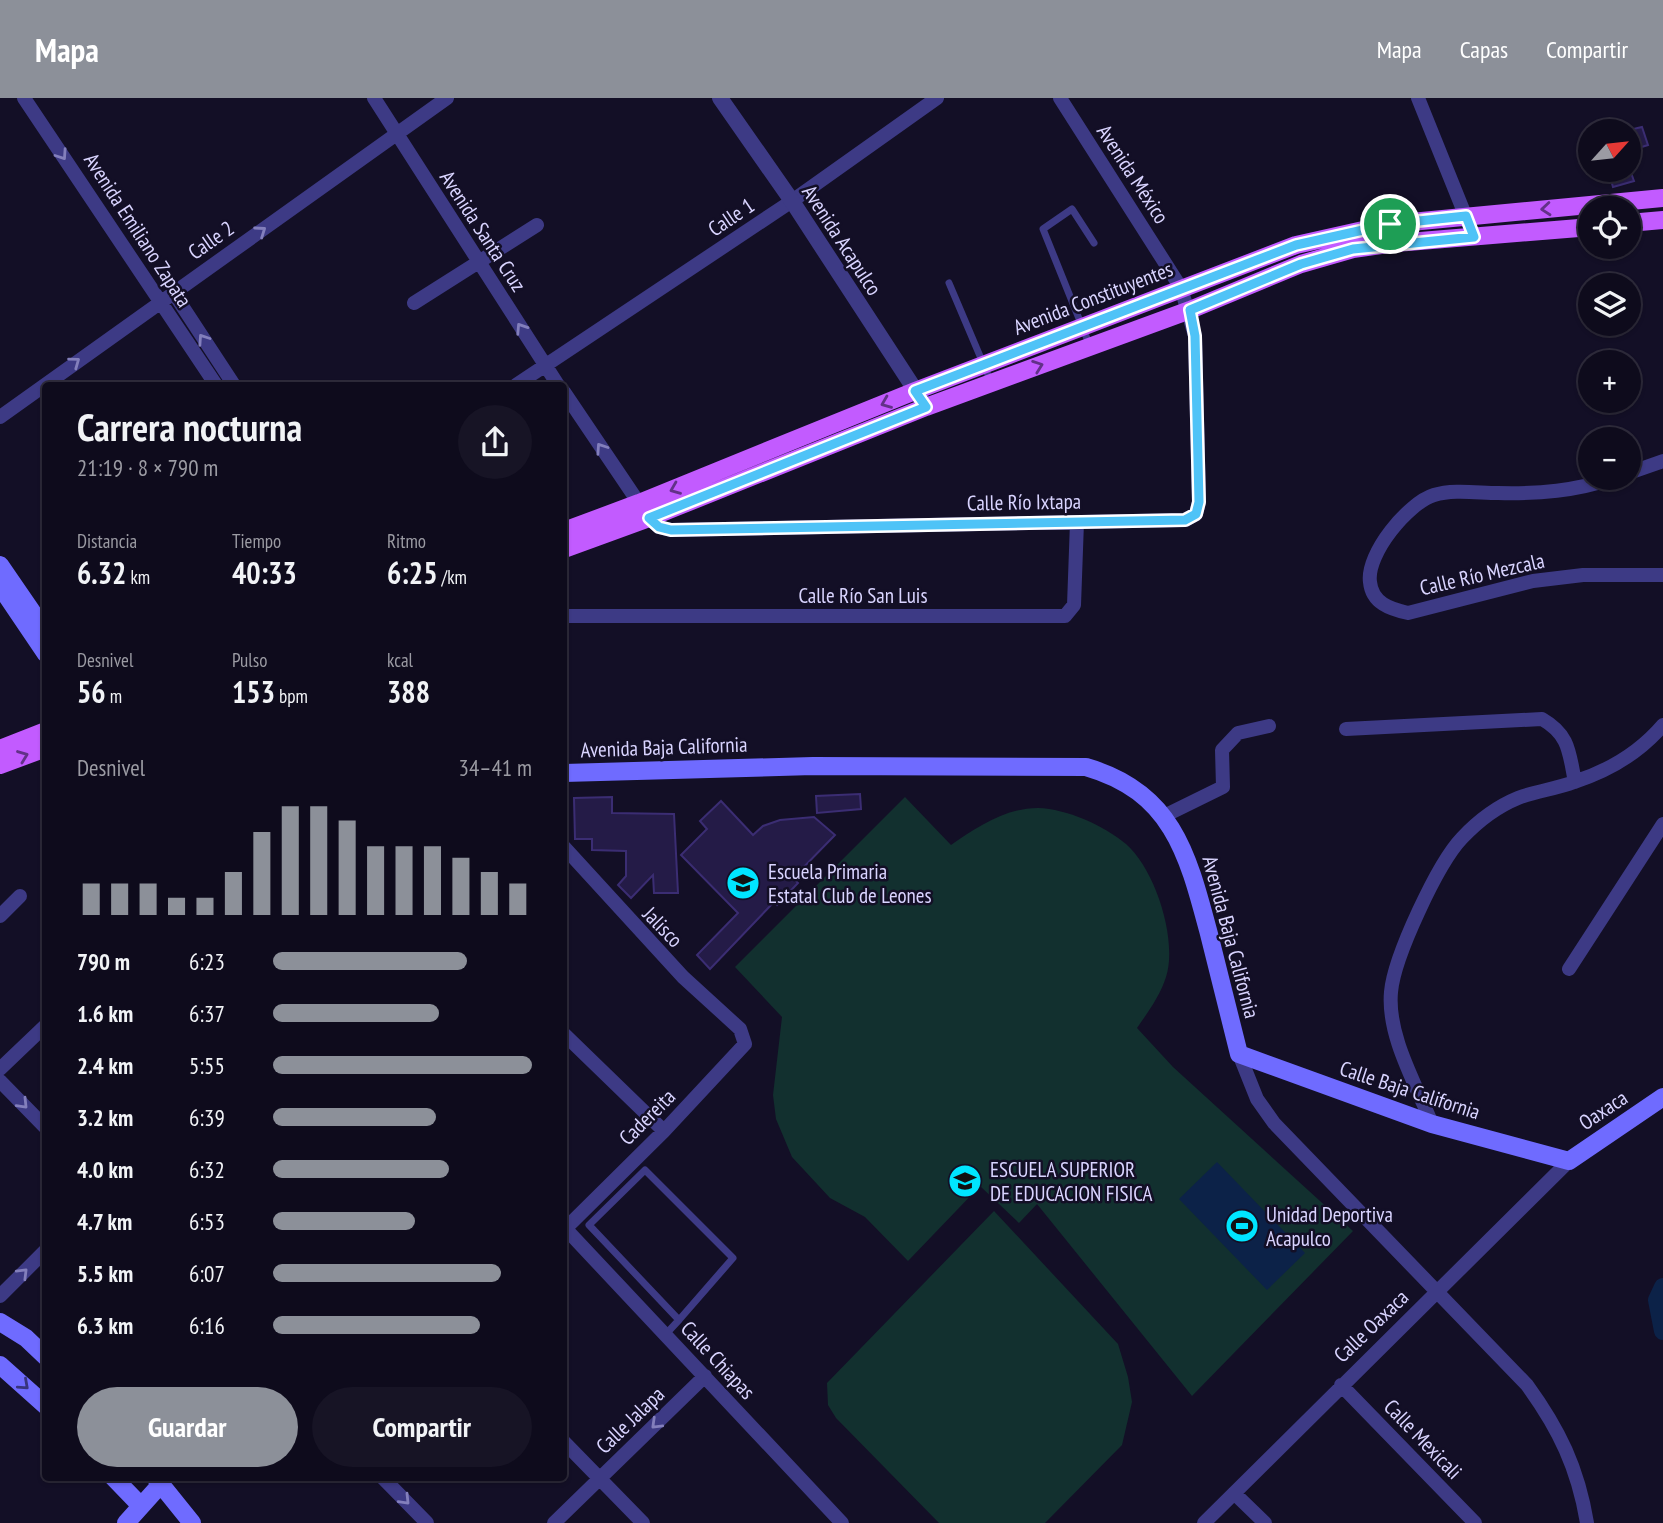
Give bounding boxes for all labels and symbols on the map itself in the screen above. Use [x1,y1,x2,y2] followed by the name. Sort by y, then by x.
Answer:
[1091,119,1175,229] street label: Avenida México
[1578,119,1642,182] north arrow
[54,147,67,160] one-way arrow
[78,148,198,312] street label: Avenida Emiliano Zapata
[434,165,532,297] street label: Avenida Santa Cruz
[796,180,888,300] street label: Avenida Acapulco
[703,192,759,242] street label: Calle 1
[1360,194,1420,254] pin
[1540,201,1551,216] one-way arrow
[183,215,239,265] street label: Calle 2
[253,227,266,239] one-way arrow
[1009,255,1177,341] street label: Avenida Constituyentes
[516,323,529,336] one-way arrow
[199,334,211,347] one-way arrow
[67,358,80,370] one-way arrow
[1032,360,1044,374] one-way arrow
[880,394,892,408] one-way arrow
[597,443,610,456] one-way arrow
[670,480,682,494] one-way arrow
[967,488,1081,516] street label: Calle Río Ixtapa
[1417,547,1547,601] street label: Calle Río Mezcala
[798,582,928,609] street label: Calle Río San Luis
[580,731,748,763] street label: Avenida Baja California
[16,751,28,765] one-way arrow
[1196,853,1266,1021] street label: Avenida Baja California
[768,858,932,909] place label: Escuela Primaria Estatal Club de Leones
[724,864,762,902] school or university icon: Escuela Primaria Estatal Club de Leones
[637,900,689,953] street label: Jalisco
[1337,1055,1483,1125] street label: Calle Baja California
[613,1083,681,1151] street label: Cadereita
[1574,1084,1632,1136] street label: Oaxaca
[14,1096,27,1109] one-way arrow
[990,1156,1152,1207] place label: ESCUELA SUPERIOR DE EDUCACION FISICA
[946,1162,984,1200] school or university icon: ESCUELA SUPERIOR DE EDUCACION FISICA
[1266,1201,1393,1252] place label: Unidad Deportiva Acapulco
[1223,1207,1261,1245] sports icon: Unidad Deportiva Acapulco
[14,1268,27,1281] one-way arrow
[1328,1284,1414,1368] street label: Calle Oaxaca
[675,1315,761,1405] street label: Calle Chiapas
[15,1377,28,1389] one-way arrow
[590,1381,670,1459] street label: Calle Jalapa
[1378,1393,1468,1485] street label: Calle Mexicali
[652,1416,664,1428] one-way arrow
[396,1492,409,1505] one-way arrow

